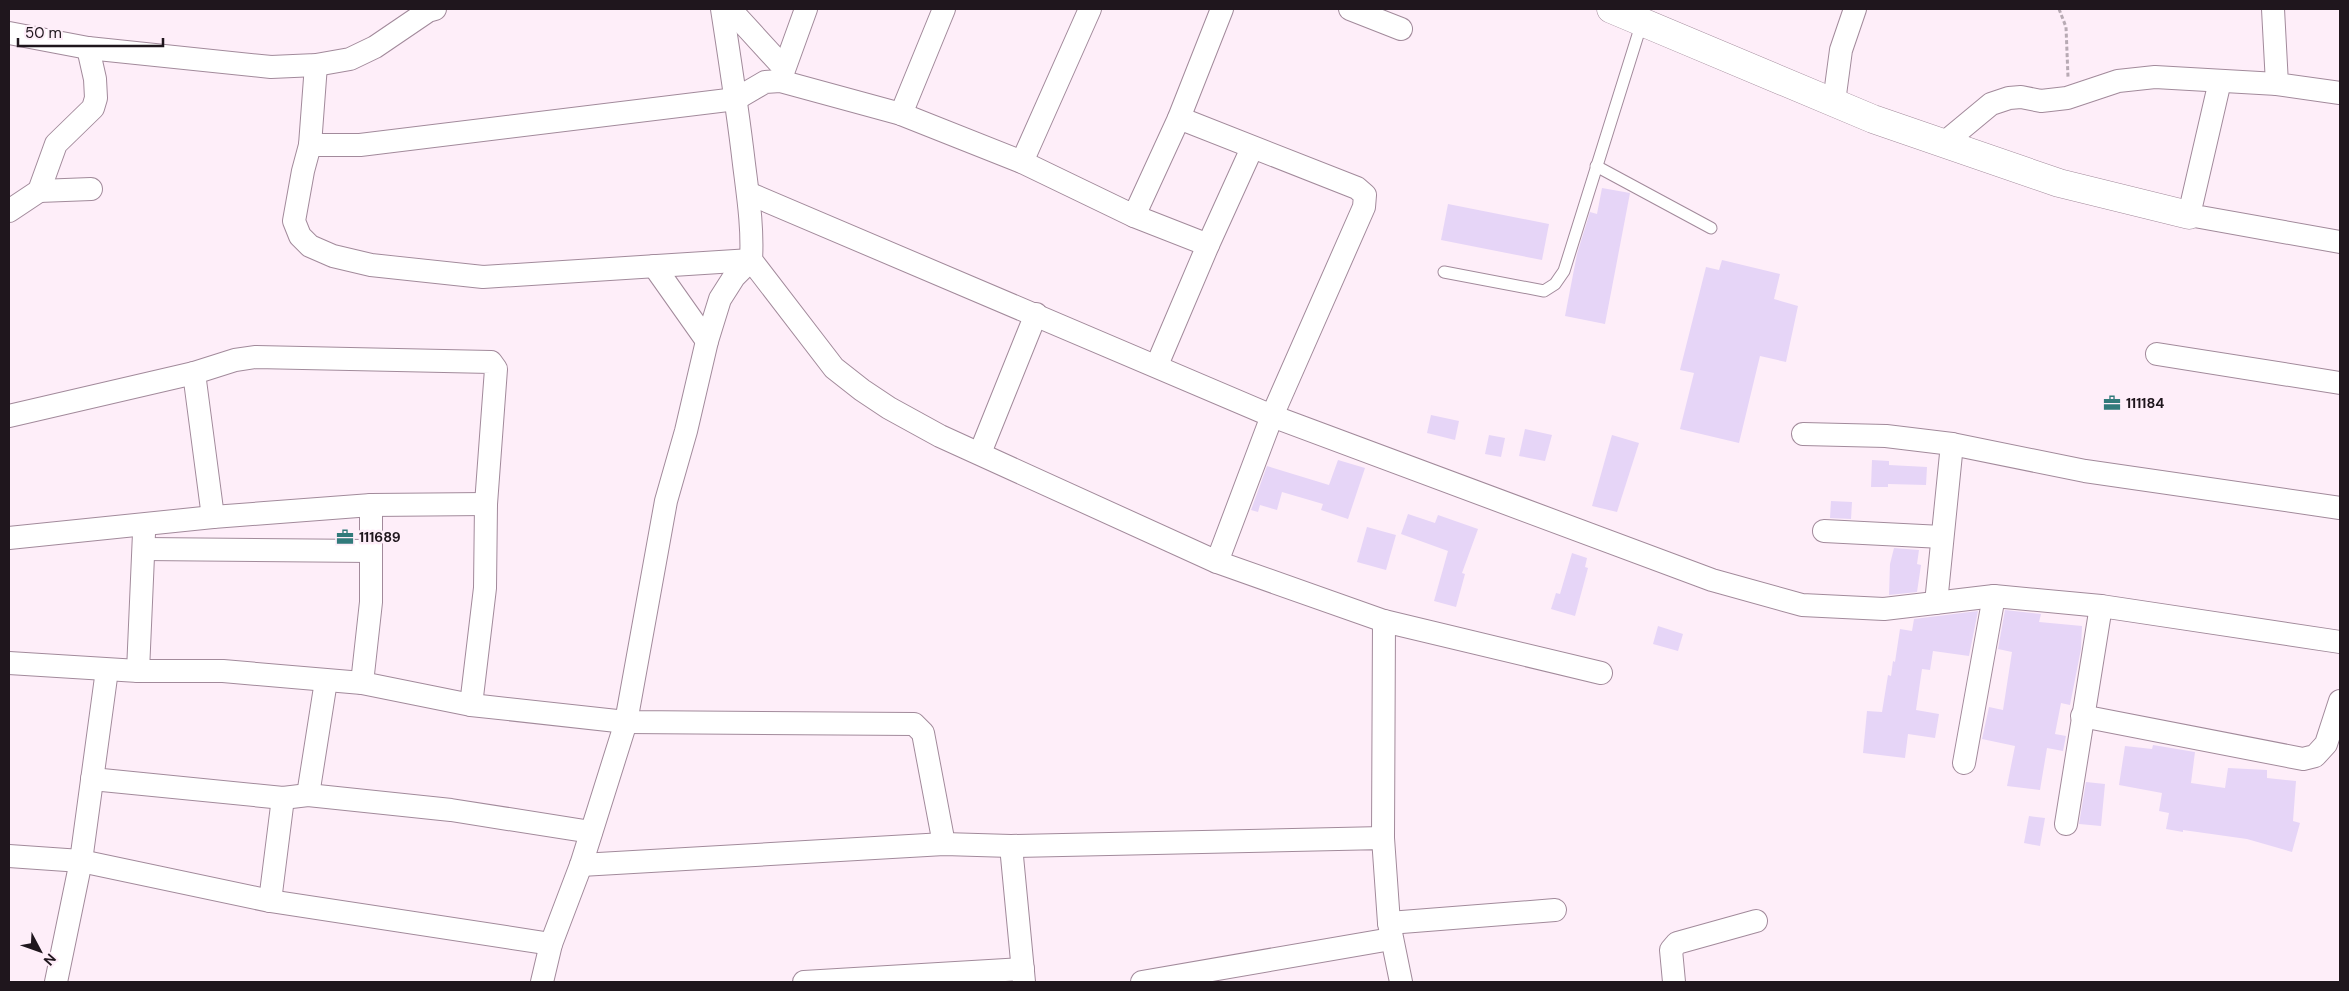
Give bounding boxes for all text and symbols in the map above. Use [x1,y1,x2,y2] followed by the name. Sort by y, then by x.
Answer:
[18,15,162,47] scale bar
[25,23,62,43] text: 50 m
[2102,393,2122,413] office icon: 111184
[2126,394,2164,412] place label: 111184
[335,527,355,547] office icon: 111689
[359,528,401,546] place label: 111689
[15,926,65,976] north arrow
[40,950,60,969] text: N

